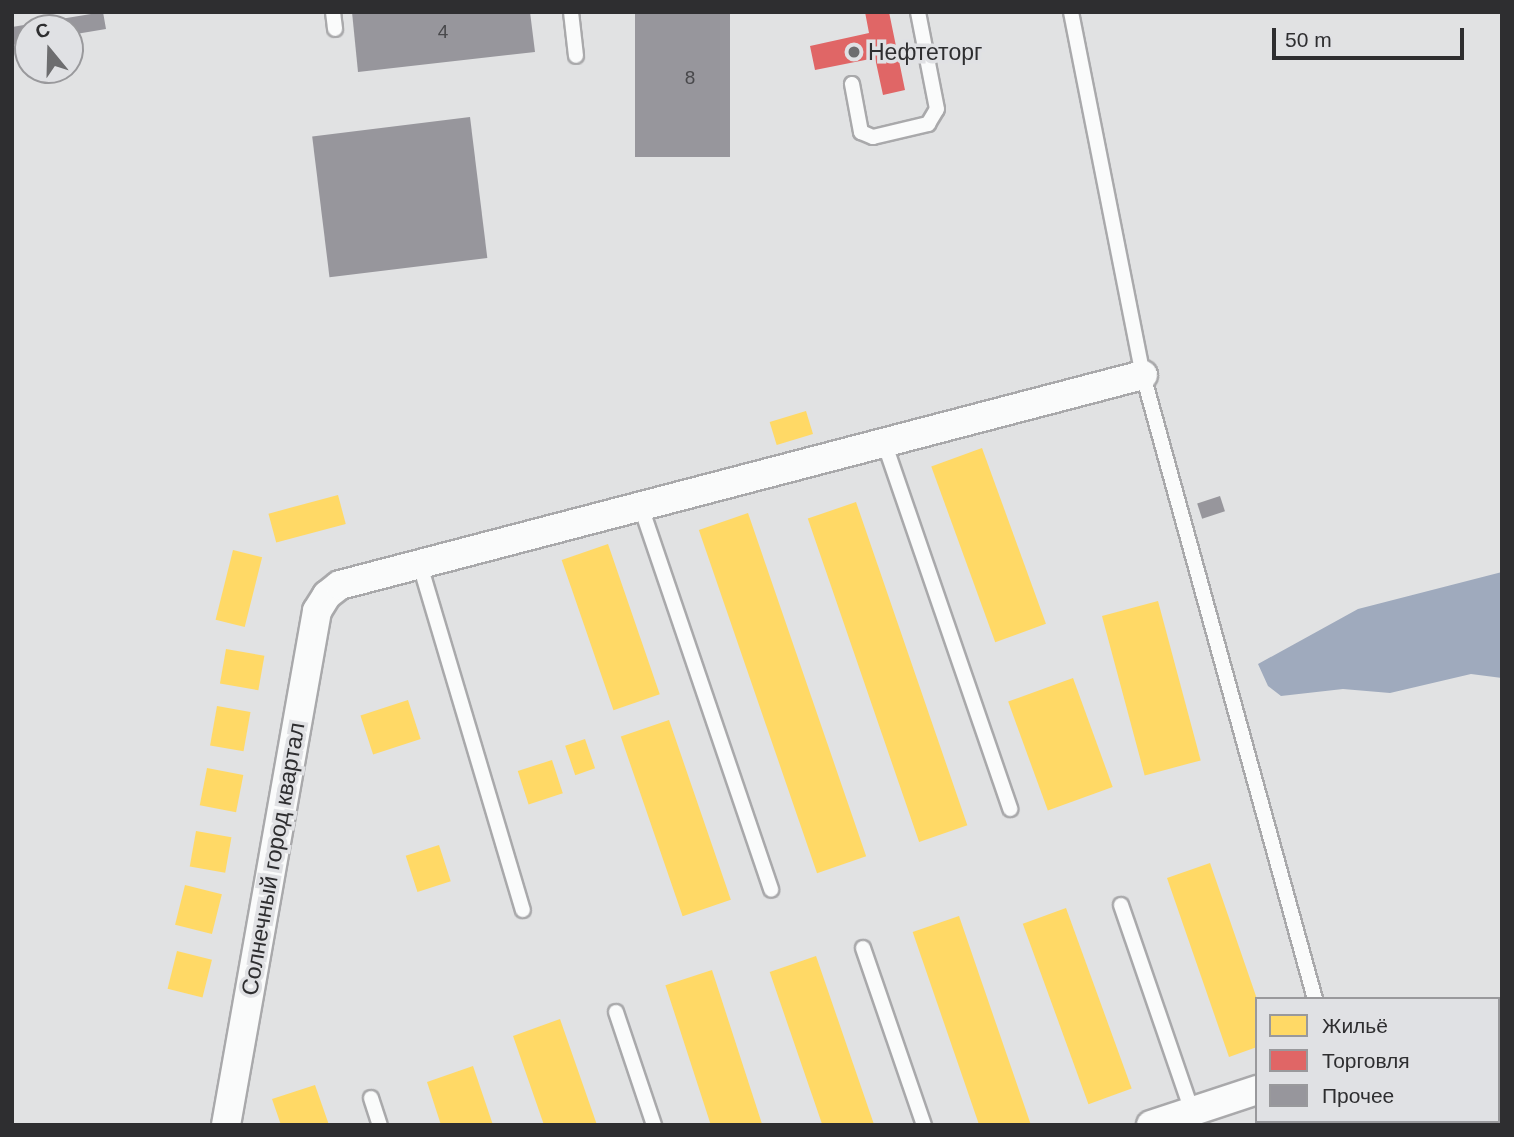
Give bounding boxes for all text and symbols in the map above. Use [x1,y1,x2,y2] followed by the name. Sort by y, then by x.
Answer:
[14,14,84,84] north arrow
[1276,14,1468,58] scale bar
[33,18,53,43] text: С
[438,21,448,43] house number: 4
[1285,28,1332,51] text: 50 m
[868,38,982,66] place label: Нефтеторг
[846,44,862,60] marker: Нефтеторг
[685,67,695,89] house number: 8
[235,720,311,998] street label: Солнечный город квартал
[1255,997,1500,1123] legend
[1322,1014,1388,1037] text: Жильё
[1322,1049,1410,1072] text: Торговля
[1322,1084,1394,1107] text: Прочее

